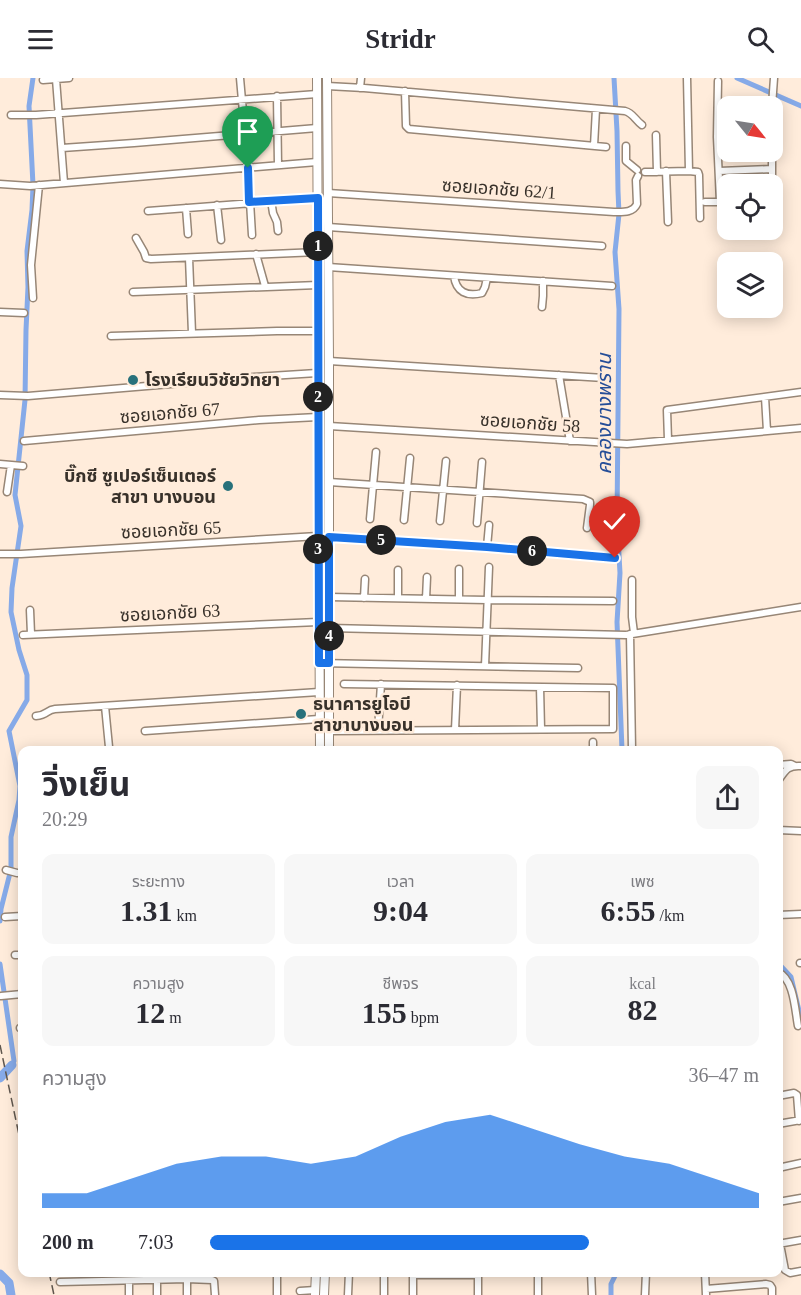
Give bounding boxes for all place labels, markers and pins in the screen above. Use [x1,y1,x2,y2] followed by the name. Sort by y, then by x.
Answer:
[222,106,273,168] pin
[303,231,333,261] pin: 1
[145,370,280,390] place label: โรงเรียนวิชัยวิทยา
[126,373,140,387] marker: โรงเรียนวิชัยวิทยา
[303,382,333,412] pin: 2
[64,464,216,507] place label: บิ๊กซี ซูเปอร์เซ็นเตอร์ สาขา บางบอน
[221,479,235,493] marker: บิ๊กซี ซูเปอร์เซ็นเตอร์ สาขา บางบอน
[589,496,640,558] pin
[366,525,396,555] pin: 5
[303,534,333,564] pin: 3
[517,536,547,566] pin: 6
[314,621,344,651] pin: 4
[313,694,413,735] place label: ธนาคารยูโอบี สาขาบางบอน
[294,707,308,721] marker: ธนาคารยูโอบี สาขาบางบอน

